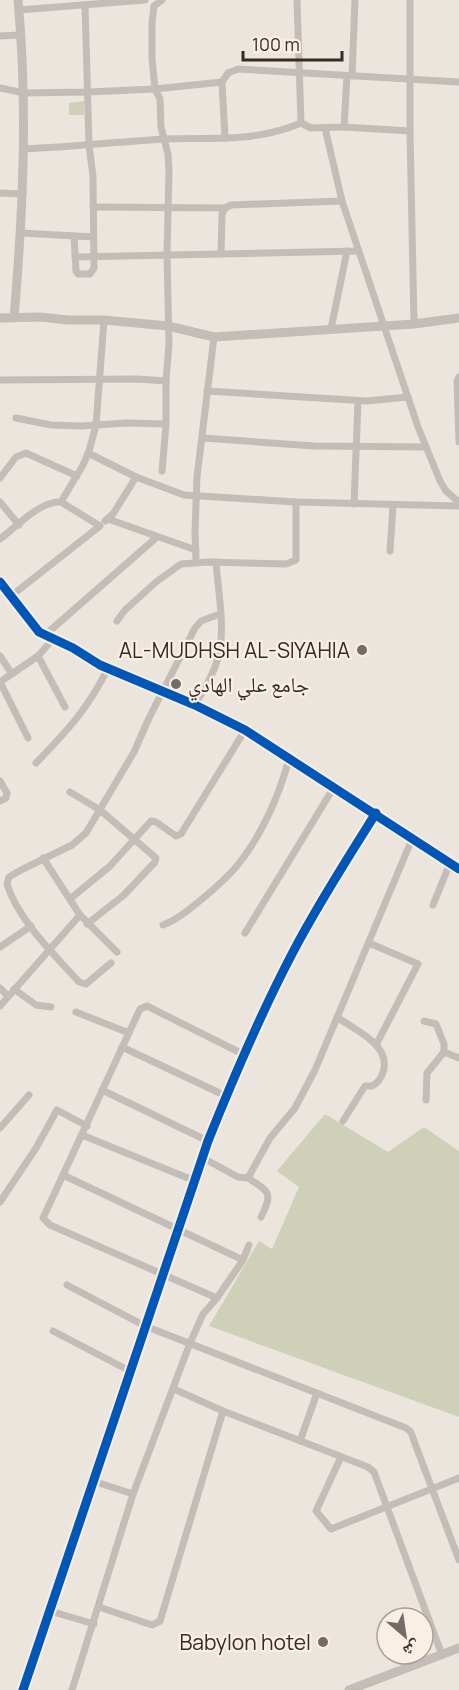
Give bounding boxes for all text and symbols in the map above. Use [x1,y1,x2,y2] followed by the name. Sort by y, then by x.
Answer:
[243,24,342,62] scale bar
[252,32,300,56] text: 100 m
[119,636,350,664] place label: AL-MUDHSH AL-SIYAHIA
[355,643,369,657] marker: AL-MUDHSH AL-SIYAHIA
[188,670,309,701] place label: جامع علي الهادي
[169,677,183,691] marker: جامع علي الهادي
[375,1606,435,1666] north arrow
[179,1628,311,1656] place label: Babylon hotel
[316,1635,330,1649] marker: Babylon hotel
[399,1635,425,1663] text: ش

